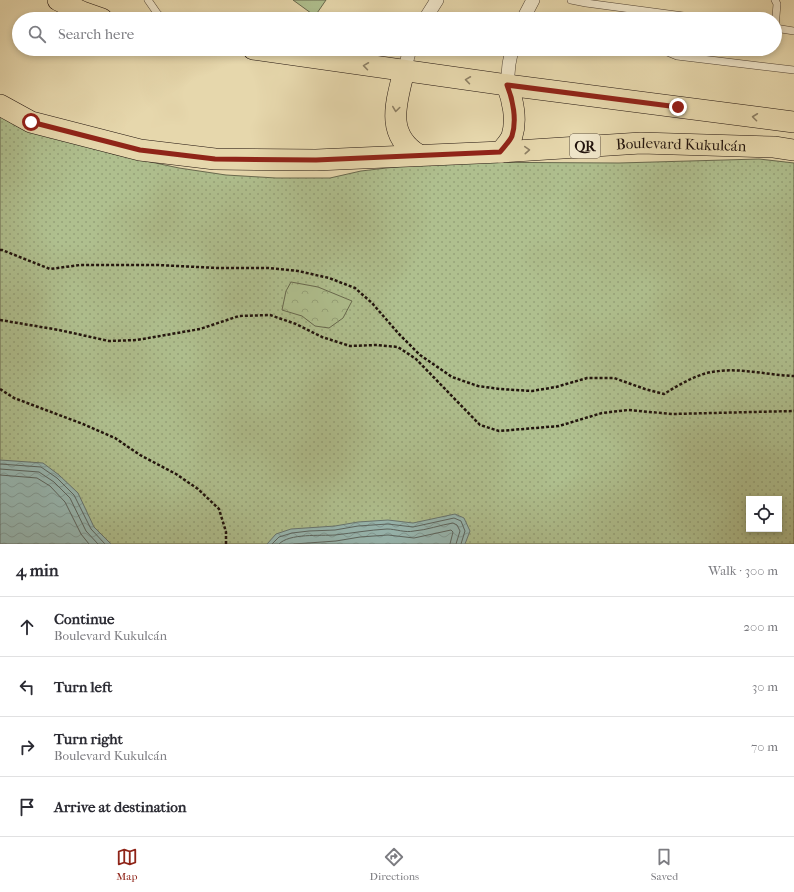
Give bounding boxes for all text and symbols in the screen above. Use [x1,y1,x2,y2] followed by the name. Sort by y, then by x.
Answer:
[12,12,782,56] search box
[26,23,48,45] icon: search
[58,25,134,43] text: Search here
[363,62,369,71] one-way arrow
[465,76,471,85] one-way arrow
[669,98,687,116] route end
[392,106,401,113] one-way arrow
[22,113,40,131] route start
[752,113,758,122] one-way arrow
[570,134,600,158] road number: QR
[615,134,747,155] street label: Boulevard Kukulcán
[524,146,530,155] one-way arrow
[746,496,782,532] map controls
[746,496,782,532] button: locate
[16,560,59,580] text: 4 min
[708,563,778,578] text: Walk · 300 m
[54,610,114,628] text: Continue
[16,616,38,638] icon: ahead
[743,619,778,634] text: 200 m
[54,628,167,643] text: Boulevard Kukulcán
[16,676,38,698] icon: left
[54,678,112,696] text: Turn left
[752,679,778,694] text: 30 m
[54,730,123,748] text: Turn right
[16,736,38,758] icon: right
[751,739,778,754] text: 70 m
[54,748,167,763] text: Boulevard Kukulcán
[16,796,38,818] icon: arrive
[54,798,186,816] text: Arrive at destination
[116,846,138,883] tab: Map
[370,846,419,883] tab: Directions
[651,846,678,883] tab: Saved

